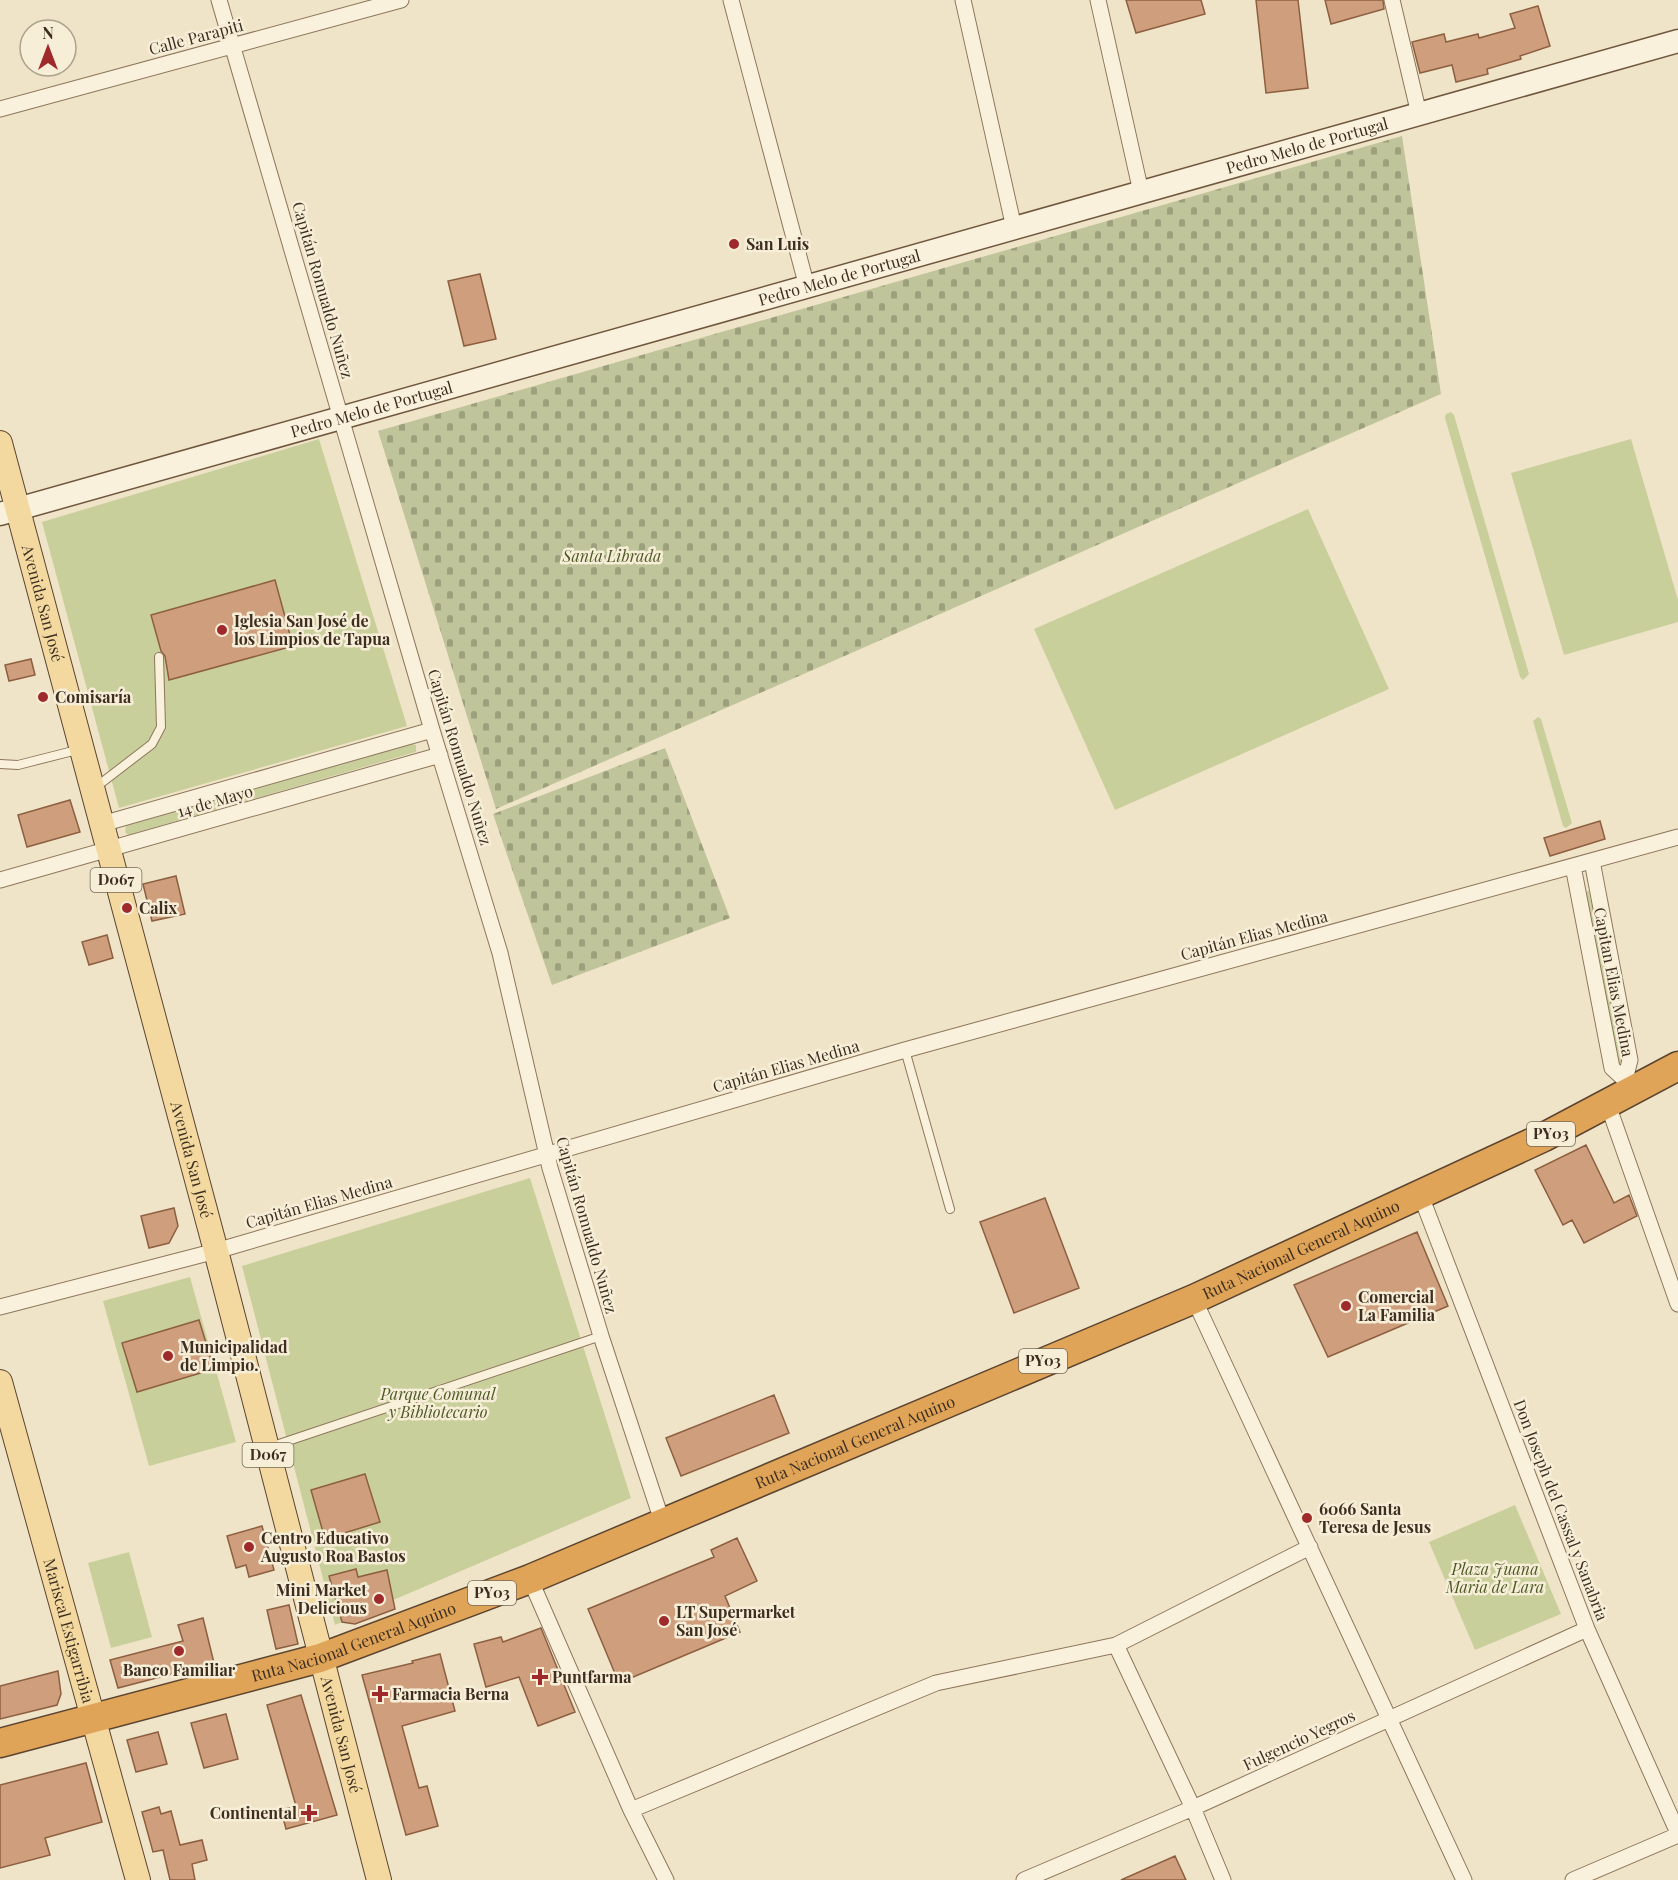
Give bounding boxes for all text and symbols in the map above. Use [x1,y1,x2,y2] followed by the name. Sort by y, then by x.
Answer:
[146,14,246,59] street label: Calle Parapiti
[18,18,78,78] north arrow
[42,22,54,43] text: N
[1224,112,1391,178] street label: Pedro Melo de Portugal
[288,199,359,381] street label: Capitán Romualdo Nuñez
[746,233,809,254] place label: San Luis
[727,237,741,251] marker: San Luis
[756,244,923,310] street label: Pedro Melo de Portugal
[288,376,455,442] street label: Pedro Melo de Portugal
[17,541,69,664] street label: Avenida San José
[562,545,661,566] park label: Santa Librada
[234,610,391,649] place label: Iglesia San José de los Limpios de Tapua
[215,623,229,637] marker: Iglesia San José de los Limpios de Tapua
[424,666,497,848] street label: Capitán Romualdo Nuñez
[55,686,132,707] place label: Comisaría
[36,690,50,704] marker: Comisaría
[175,780,255,821] street label: 14 de Mayo
[90,868,142,892] road number: D067
[139,897,178,918] place label: Calix
[120,901,134,915] marker: Calix
[1178,905,1330,964] street label: Capitán Elias Medina
[1590,906,1639,1058] street label: Capitan Elias Medina
[710,1035,862,1096] street label: Capitán Elias Medina
[166,1098,218,1221] street label: Avenida San José
[1527,1122,1575,1146] road number: PY03
[552,1134,623,1316] street label: Capitán Romualdo Nuñez
[243,1171,395,1232] street label: Capitán Elias Medina
[1199,1194,1403,1304] street label: Ruta Nacional General Aquino
[1358,1286,1436,1325] place label: Comercial La Familia
[1339,1299,1353,1313] marker: Comercial La Familia
[180,1336,288,1375] place label: Municipalidad de Limpio.
[161,1349,175,1363] marker: Municipalidad de Limpio.
[1019,1349,1067,1373] road number: PY03
[380,1383,496,1422] park label: Parque Comunal y Bibliotecario
[752,1390,958,1493] street label: Ruta Nacional General Aquino
[1509,1396,1613,1623] street label: Don Joseph del Cassal y Sanabria
[242,1443,294,1467] road number: D067
[1319,1498,1431,1537] place label: 6066 Santa Teresa de Jesus
[1300,1511,1314,1525] marker: 6066 Santa Teresa de Jesus
[260,1527,406,1566] place label: Centro Educativo Augusto Roa Bastos
[242,1540,256,1554] marker: Centro Educativo Augusto Roa Bastos
[39,1556,99,1705] street label: Mariscal Estigarribia
[1445,1558,1544,1597] park label: Plaza Juana Maria de Lara
[276,1579,367,1618] place label: Mini Market Delicious
[468,1581,516,1605] road number: PY03
[372,1592,386,1606] marker: Mini Market Delicious
[249,1597,459,1686] street label: Ruta Nacional General Aquino
[676,1601,796,1640] place label: LT Supermarket San José
[657,1614,671,1628] marker: LT Supermarket San José
[172,1644,186,1658] marker: Banco Familiar
[123,1659,236,1680] place label: Banco Familiar
[552,1666,632,1687] place label: Puntfarma
[533,1670,547,1684] marker: Puntfarma
[316,1673,367,1795] street label: Avenida San José
[392,1683,510,1704] place label: Farmacia Berna
[373,1687,387,1701] marker: Farmacia Berna
[1239,1704,1358,1775] street label: Fulgencio Yegros
[210,1802,297,1823] place label: Continental
[302,1806,316,1820] marker: Continental

